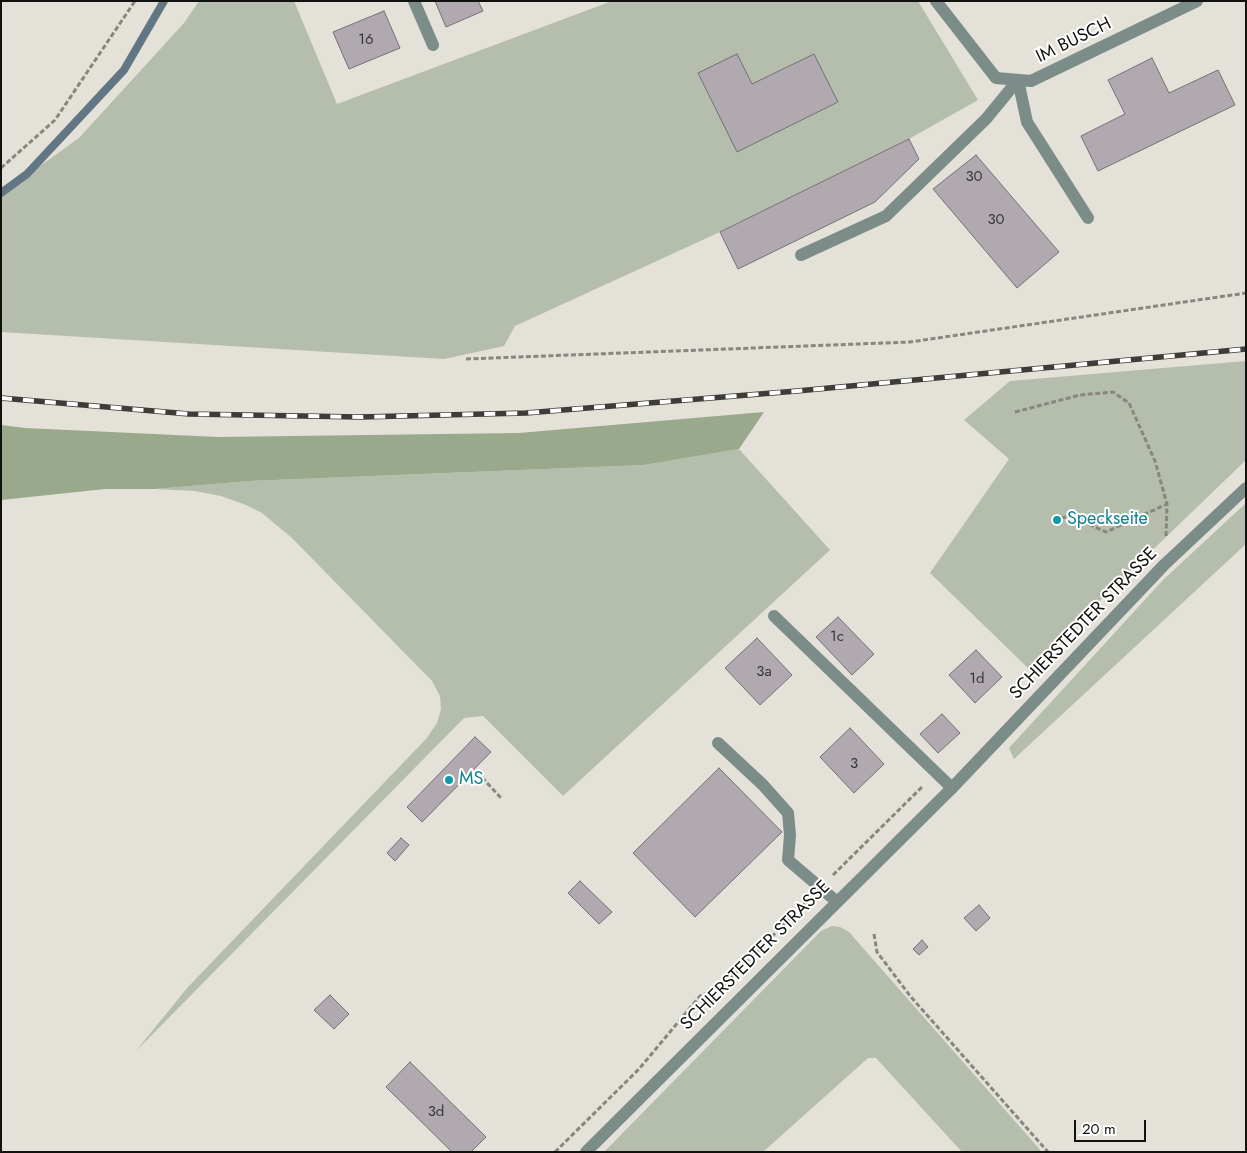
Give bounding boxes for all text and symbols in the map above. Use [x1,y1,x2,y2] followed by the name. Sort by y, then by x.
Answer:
[1033,14,1115,68] street label: IM BUSCH
[358,31,374,49] house number: 16
[965,168,983,186] house number: 30
[987,211,1005,229] house number: 30
[1067,509,1148,531] place label: Speckseite
[1051,514,1063,526] marker: Speckseite
[1006,544,1162,704] street label: SCHIERSTEDTER STRASSE
[830,628,844,646] house number: 1c
[756,663,772,681] house number: 3a
[969,670,985,688] house number: 1d
[850,755,858,773] house number: 3
[459,769,483,791] place label: MS
[443,774,455,786] marker: MS
[677,877,835,1035] street label: SCHIERSTEDTER STRASSE
[428,1103,444,1121] house number: 3d
[1077,1110,1150,1142] scale bar
[1082,1118,1116,1140] text: 20 m

